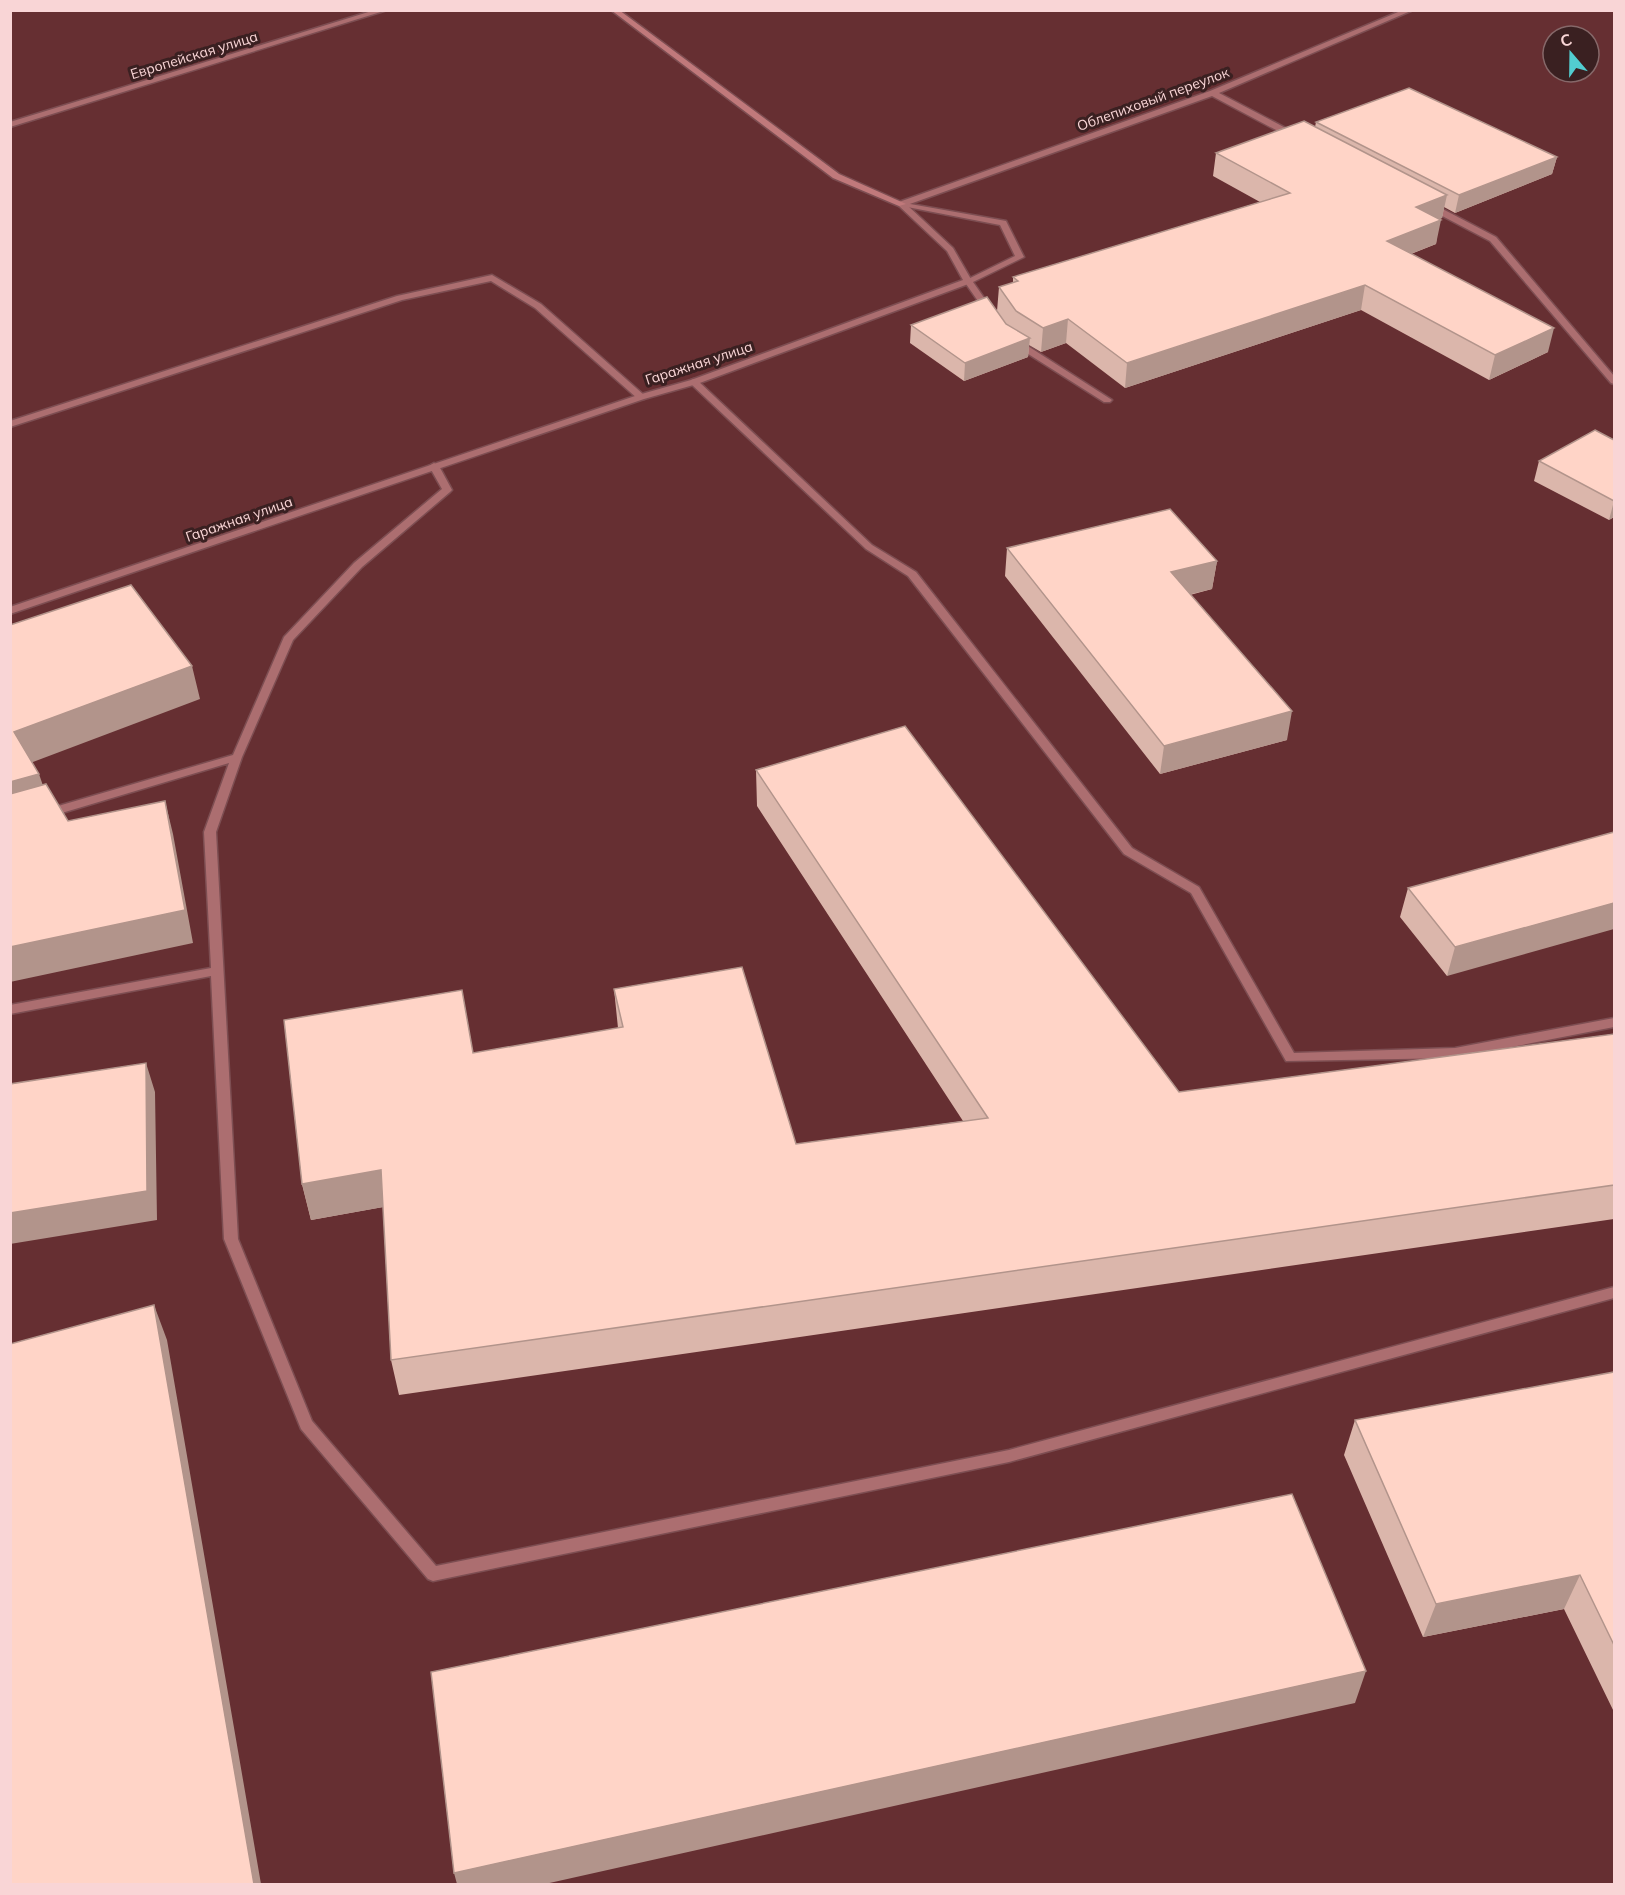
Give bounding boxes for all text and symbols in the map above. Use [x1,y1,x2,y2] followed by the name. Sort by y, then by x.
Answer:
[1541,24,1601,84] north arrow
[128,27,260,83] street label: Европейская улица
[1557,29,1574,51] text: С
[1074,63,1232,135] street label: Облепиховый переулок
[643,337,755,389] street label: Гаражная улица
[183,492,295,546] street label: Гаражная улица

